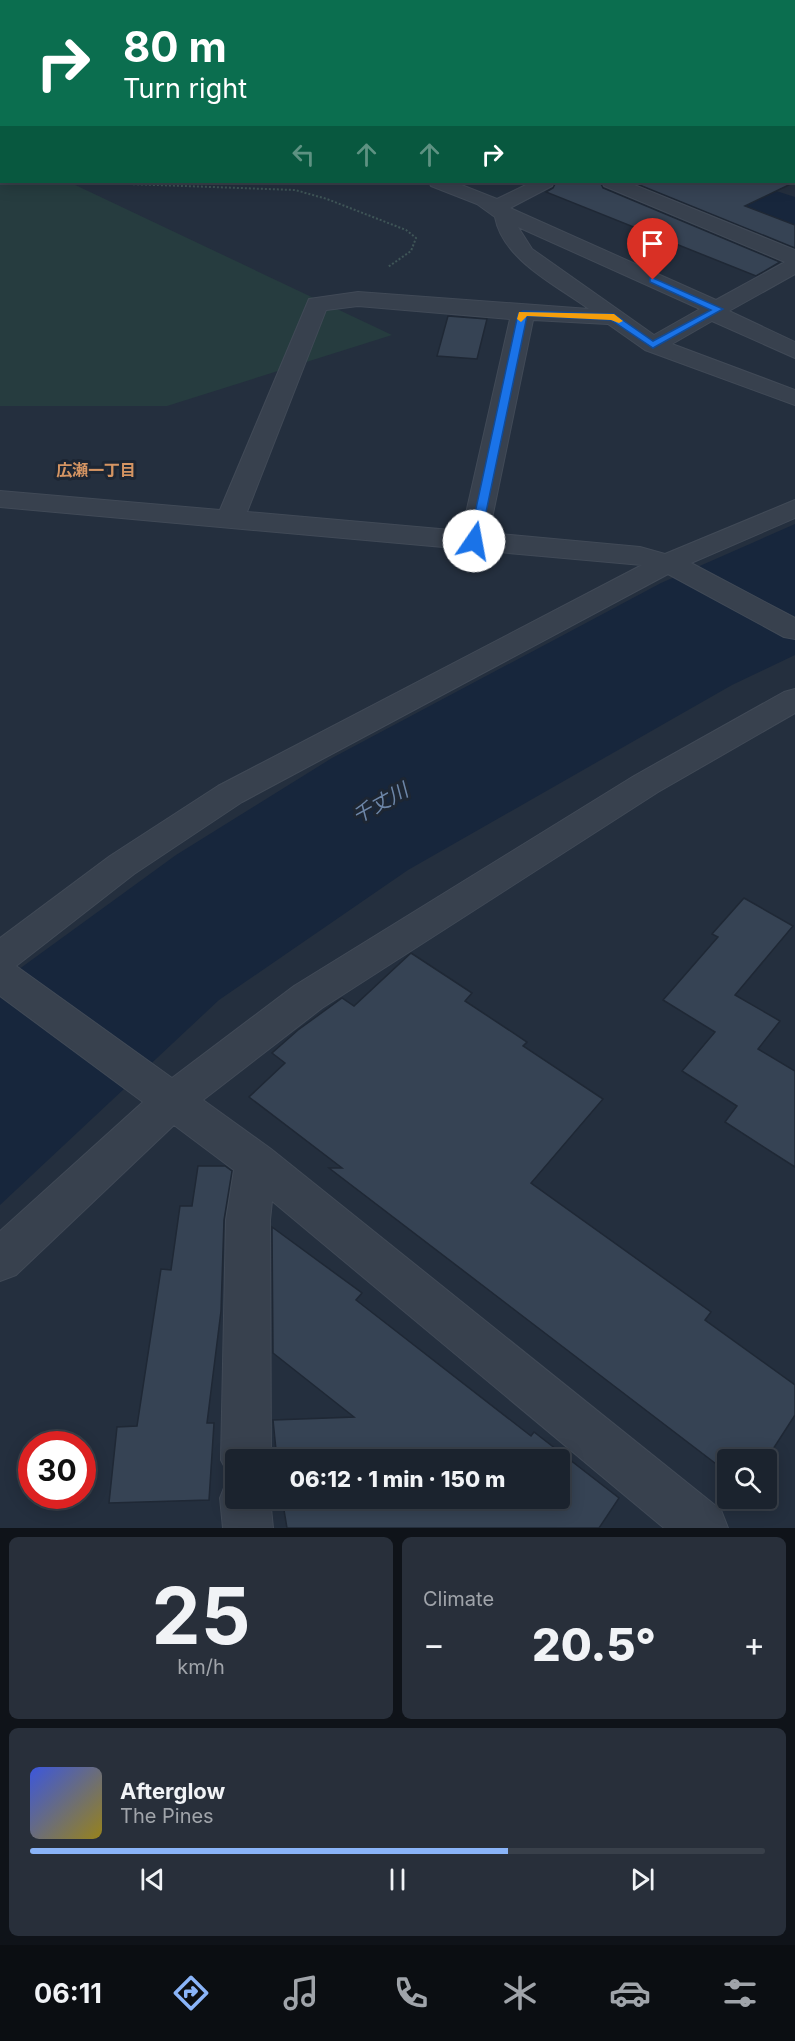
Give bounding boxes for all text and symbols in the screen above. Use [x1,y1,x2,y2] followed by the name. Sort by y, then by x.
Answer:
[123,21,227,72] text: 80 m
[24,24,102,102] icon: right
[123,72,247,105] text: Turn right
[287,138,320,171] icon: left
[350,138,383,171] icon: ahead
[413,138,446,171] icon: ahead
[476,138,509,171] icon: right
[627,218,678,280] pin
[636,227,669,260] icon: arrive
[56,460,136,480] district label: 広瀬一丁目
[442,509,506,573] position arrow
[348,777,414,828] water label: 千丈川
[18,1431,96,1509] speed limit sign: 30
[717,1449,777,1509] map controls
[717,1449,777,1509] button: search
[290,1466,505,1492] text: 06:12 · 1 min · 150 m
[152,1568,251,1663] text: 25
[423,1587,494,1611] text: Climate
[532,1617,656,1672] text: 20.5°
[423,1624,445,1664] text: −
[743,1624,765,1664] text: +
[177,1655,225,1679] text: km/h
[120,1778,225,1804] text: Afterglow
[120,1804,214,1828] text: The Pines
[136,1863,169,1896] icon: previous
[381,1863,414,1896] icon: pause
[626,1863,659,1896] icon: next
[170,1972,212,2014] icon: directions
[280,1972,322,2014] icon: music
[390,1972,432,2014] icon: phone
[499,1972,541,2014] icon: climate
[609,1972,651,2014] icon: car
[719,1972,761,2014] icon: filters
[34,1977,102,2010] text: 06:11

